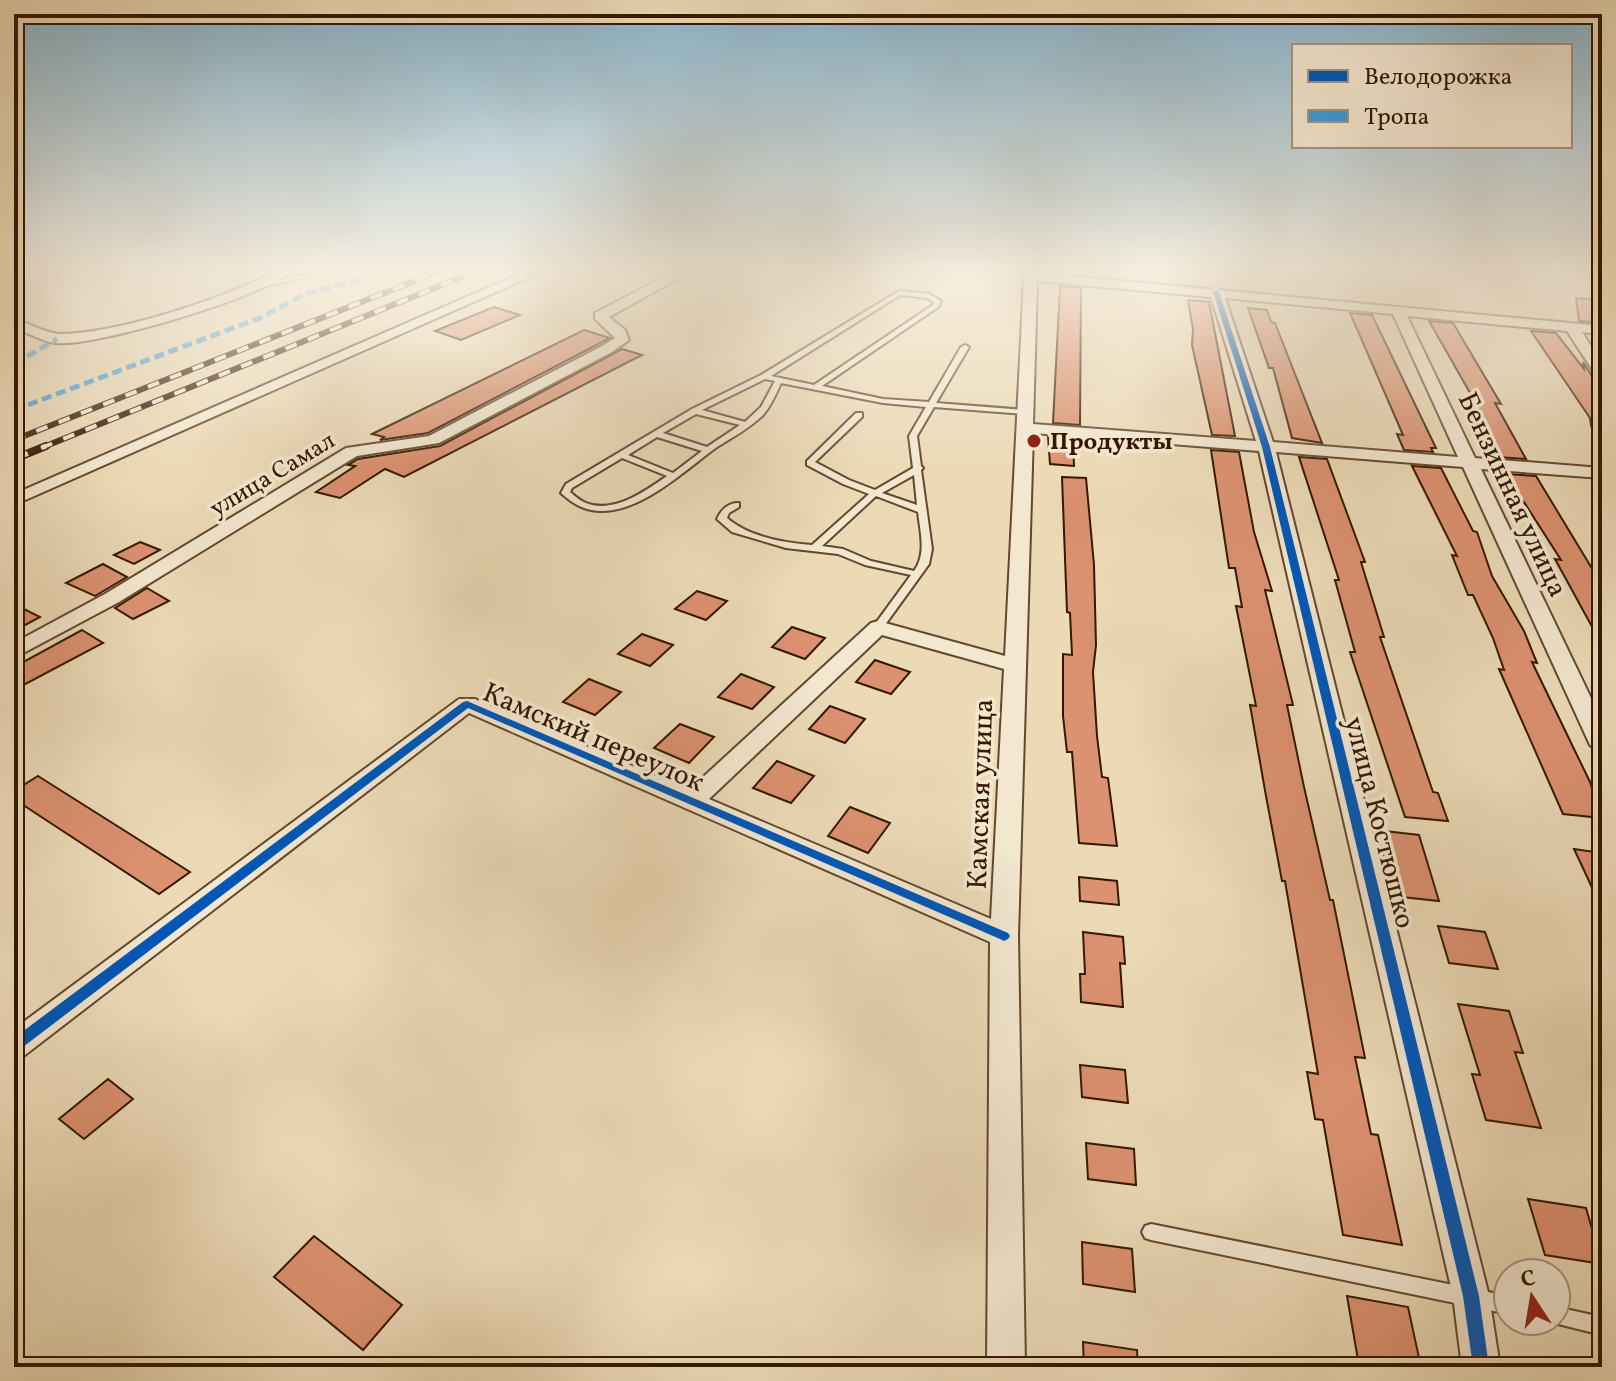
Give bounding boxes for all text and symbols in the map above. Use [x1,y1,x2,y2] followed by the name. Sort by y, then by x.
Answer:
[1292,44,1572,148] legend
[1364,61,1512,95] text: Велодорожка
[1364,101,1430,135] text: Тропа
[1447,386,1576,604] street label: Бензинная улица
[204,425,342,527] street label: улица Самал
[1050,426,1173,460] place label: Продукты
[1025,432,1043,450] marker: Продукты
[476,674,710,803] street label: Камский переулок
[959,698,1004,890] street label: Камская улица
[1333,713,1424,933] street label: улица Костюшко
[1492,1257,1572,1337] north arrow
[1518,1263,1539,1297] text: С

